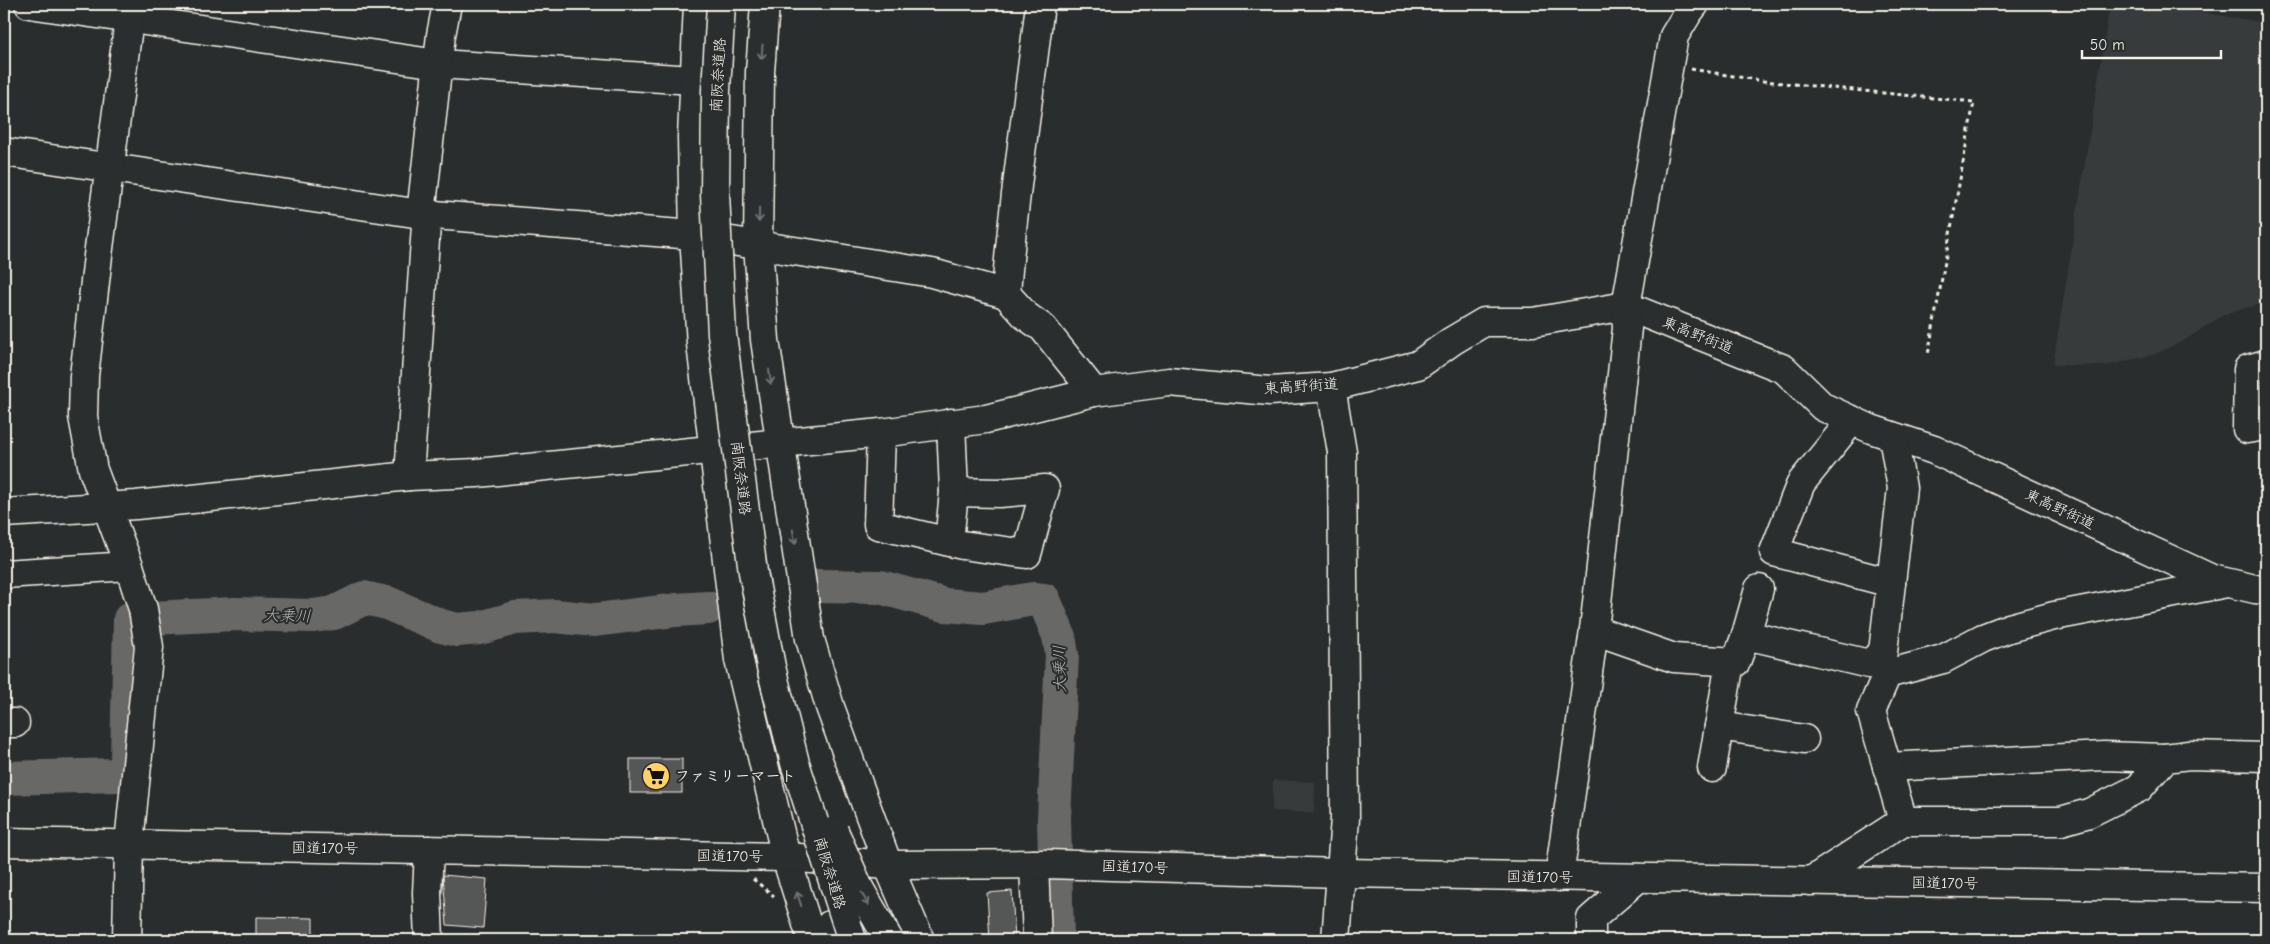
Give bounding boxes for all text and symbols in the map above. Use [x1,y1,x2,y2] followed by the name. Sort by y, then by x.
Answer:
[2082,28,2221,60] scale bar
[2090,36,2125,54] text: 50 m
[707,37,729,113] street label: 南阪奈道路
[757,44,766,60] one-way arrow
[754,207,763,223] one-way arrow
[1660,313,1736,357] street label: 東高野街道
[766,368,776,384] one-way arrow
[1263,374,1339,398] street label: 東高野街道
[727,440,755,516] street label: 南阪奈道路
[2022,485,2098,533] street label: 東高野街道
[790,529,800,545] one-way arrow
[263,607,311,625] water label: 大乗川
[1051,645,1069,693] water label: 大乗川
[641,761,671,791] supermarket icon: ファミリーマート
[675,767,796,785] place label: ファミリーマート
[810,834,850,912] street label: 南阪奈道路
[291,838,359,858] street label: 国道170号
[696,846,764,866] street label: 国道170号
[1101,857,1169,877] street label: 国道170号
[1506,867,1574,887] street label: 国道170号
[1911,873,1979,893] street label: 国道170号
[794,891,803,907] one-way arrow
[861,891,870,906] one-way arrow

